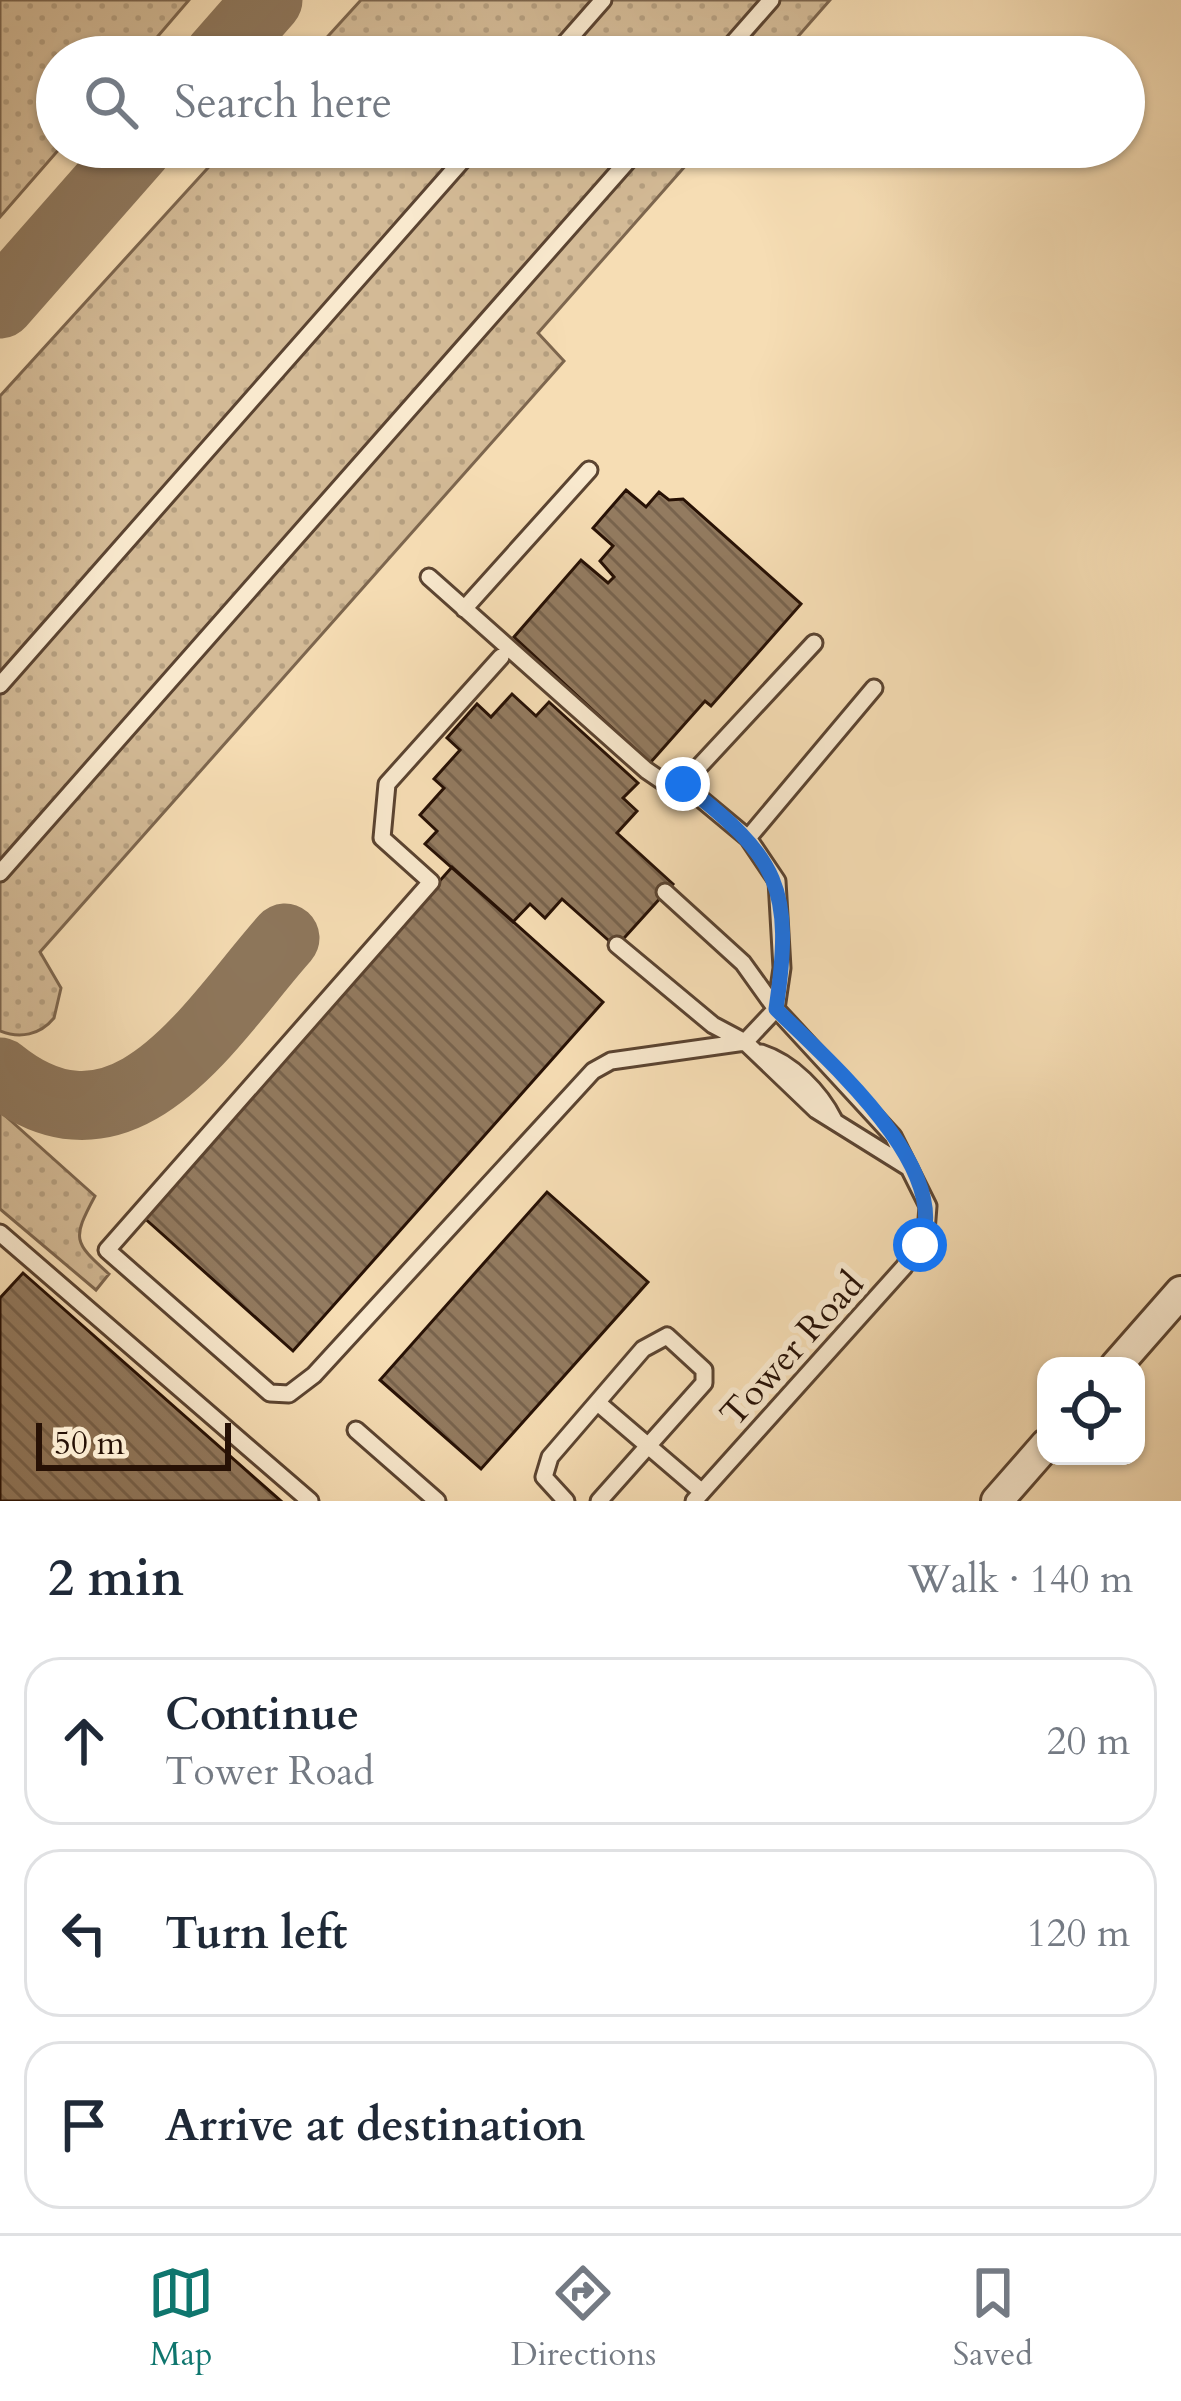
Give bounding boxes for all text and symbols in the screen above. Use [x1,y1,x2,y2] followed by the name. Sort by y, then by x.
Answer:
[36,36,1145,168] search box
[78,69,144,135] icon: search
[174,72,392,133] text: Search here
[656,757,710,811] route end
[893,1218,947,1272] route start
[709,1261,875,1437] street label: Tower Road
[1037,1357,1145,1465] map controls
[1037,1357,1145,1465] button: locate
[36,1417,231,1470] scale bar
[54,1421,125,1466] text: 50 m
[48,1544,184,1614] text: 2 min
[908,1553,1133,1606] text: Walk · 140 m
[165,1684,359,1745] text: Continue
[51,1708,117,1774] icon: ahead
[1047,1715,1130,1768] text: 20 m
[165,1745,374,1798] text: Tower Road
[51,1900,117,1966] icon: left
[165,1903,347,1964] text: Turn left
[1027,1907,1130,1960] text: 120 m
[51,2092,117,2158] icon: arrive
[165,2095,585,2156] text: Arrive at destination
[148,2260,214,2377] tab: Map
[511,2260,656,2377] tab: Directions
[953,2260,1033,2377] tab: Saved

